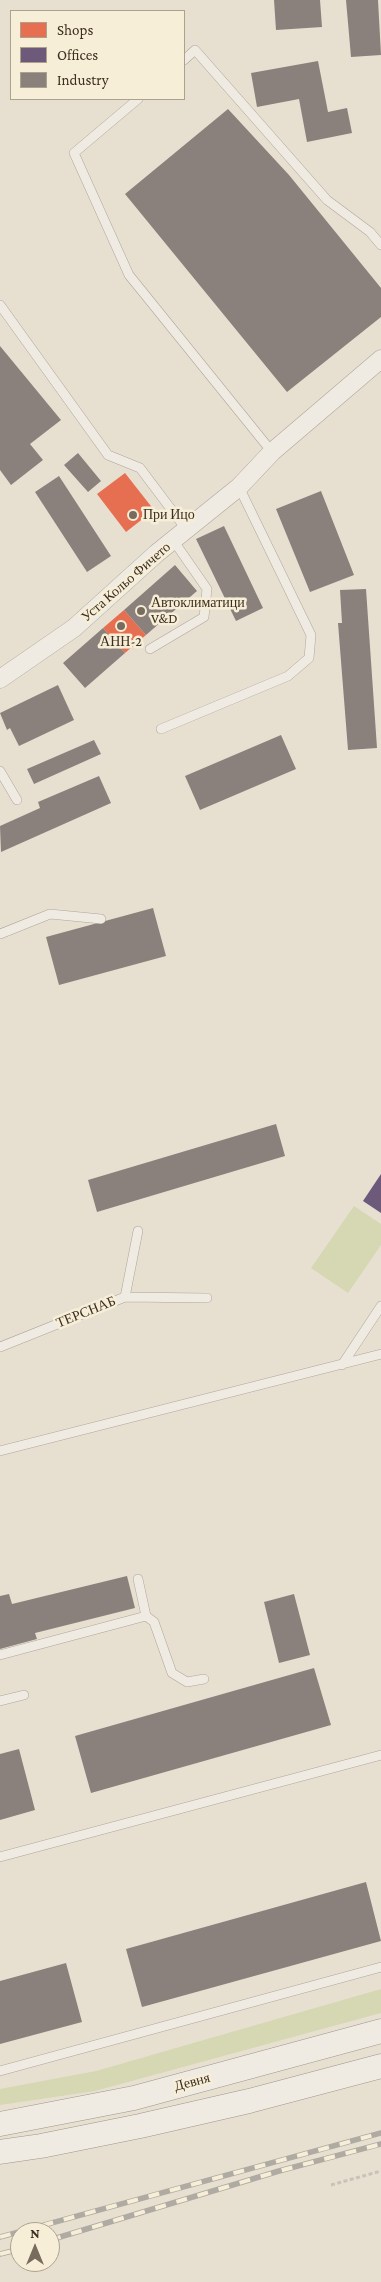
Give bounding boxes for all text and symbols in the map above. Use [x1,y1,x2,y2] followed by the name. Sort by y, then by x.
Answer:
[10,10,185,100] legend
[57,22,93,38] text: Shops
[57,47,98,63] text: Offices
[57,72,109,88] text: Industry
[143,507,195,523] place label: При Ицо
[127,509,139,521] marker: При Ицо
[78,539,174,625] street label: Уста Кольо Фичето
[151,595,245,628] place label: Автоклиматици V&D
[135,605,147,617] marker: Автоклиматици V&D
[115,620,127,632] marker: АНН-2
[100,634,142,650] place label: АНН-2
[54,1292,118,1332] street label: ТЕРСНАБ
[172,2069,212,2095] street label: Девня
[10,2222,60,2272] north arrow
[30,2225,40,2241] text: N

